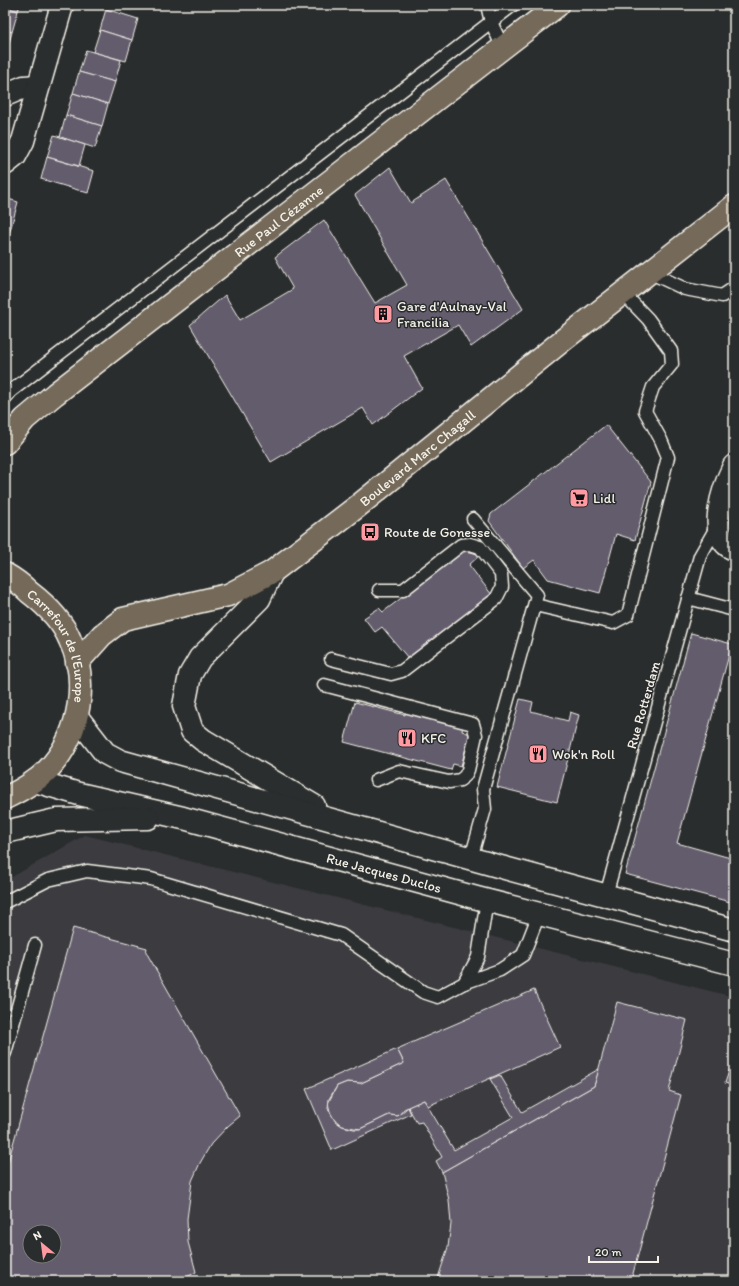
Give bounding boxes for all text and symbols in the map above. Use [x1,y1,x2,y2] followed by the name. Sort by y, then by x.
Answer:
[231,182,327,261] street label: Rue Paul Cézanne
[397,298,507,331] place label: Gare d'Aulnay-Val Francilia
[372,303,394,325] building icon: Gare d'Aulnay-Val Francilia
[356,406,479,510] street label: Boulevard Marc Chagall
[568,487,590,509] supermarket icon: Lidl
[593,490,615,507] place label: Lidl
[359,521,381,543] bus stop icon: Route de Gonesse
[384,524,491,541] place label: Route de Gonesse
[23,586,88,704] street label: Carrefour de l'Europe
[623,659,664,751] street label: Rue Rotterdam
[396,727,418,749] restaurant icon: KFC
[421,730,446,747] place label: KFC
[527,743,549,765] restaurant icon: Wok'n Roll
[552,746,615,763] place label: Wok'n Roll
[325,849,443,897] street label: Rue Jacques Duclos
[22,1224,62,1264] north arrow
[31,1228,44,1243] text: N
[589,1238,658,1264] scale bar
[595,1245,622,1259] text: 20 m

